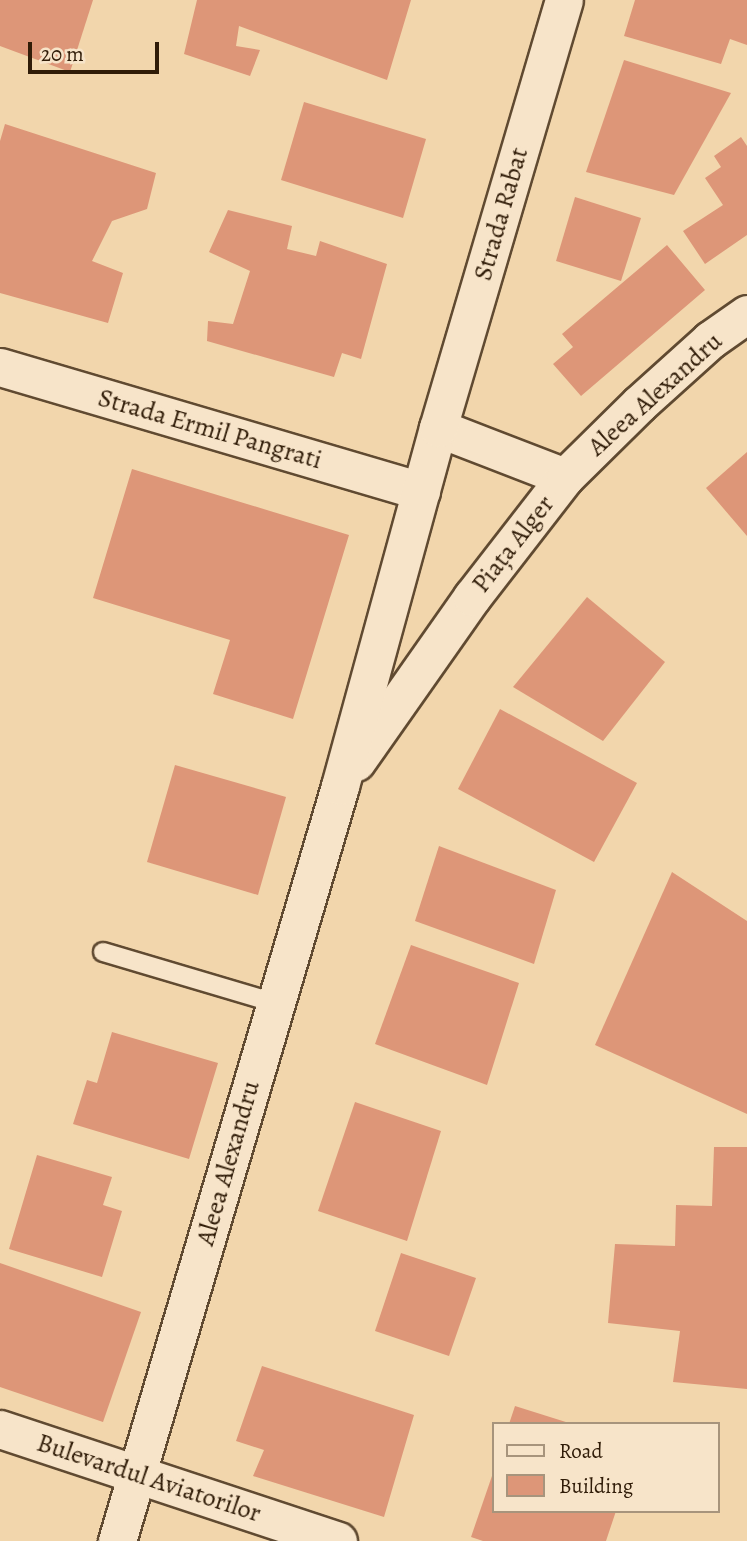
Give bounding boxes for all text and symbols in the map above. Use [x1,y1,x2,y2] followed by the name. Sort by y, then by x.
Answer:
[32,28,163,72] scale bar
[41,40,84,68] text: 20 m
[467,144,535,284] street label: Strada Rabat
[581,326,729,462] street label: Aleea Alexandru
[95,382,325,476] street label: Strada Ermil Pangrati
[465,489,561,599] street label: Piața Alger
[190,1077,266,1249] street label: Aleea Alexandru
[491,1422,719,1513] legend
[33,1427,265,1529] street label: Bulevardul Aviatorilor
[559,1437,603,1465] text: Road
[559,1472,633,1500] text: Building

